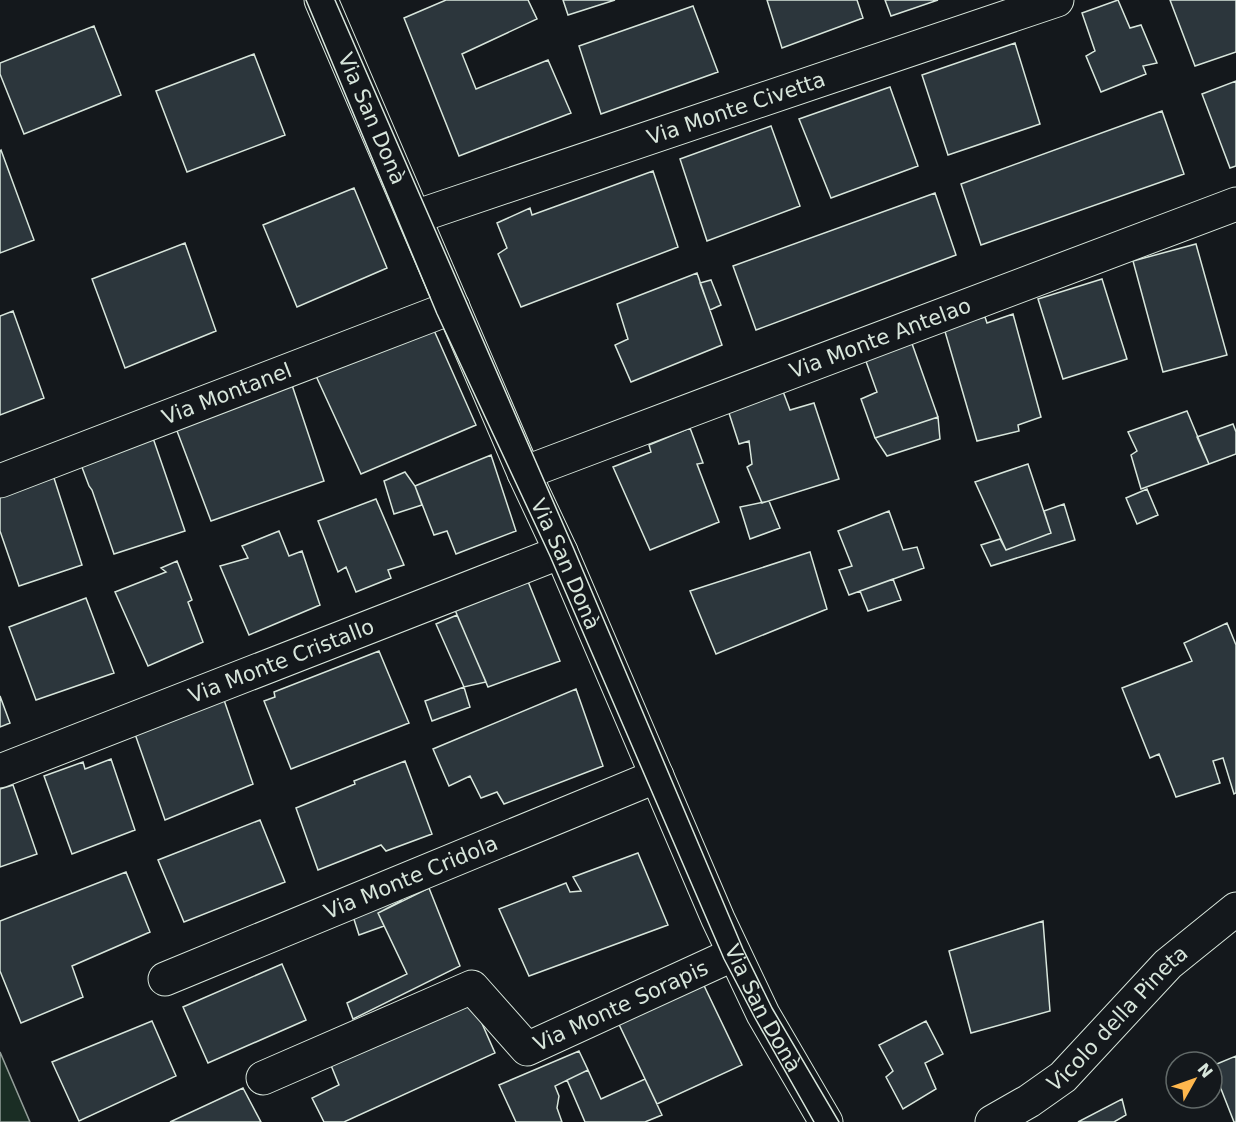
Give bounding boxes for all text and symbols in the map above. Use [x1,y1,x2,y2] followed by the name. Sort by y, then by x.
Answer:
[333,49,411,188] street label: Via San Donà
[644,67,828,150] street label: Via Monte Civetta
[786,293,974,383] street label: Via Monte Antelao
[159,358,295,430] street label: Via Montanel
[526,495,605,633] street label: Via San Donà
[185,614,378,708] street label: Via Monte Cristallo
[321,831,501,924] street label: Via Monte Cridola
[720,941,806,1076] street label: Via San Donà
[1043,941,1193,1096] street label: Vicolo della Pineta
[530,956,712,1056] street label: Via Monte Sorapis
[1164,1050,1224,1110] north arrow
[1194,1059,1217,1082] text: N

